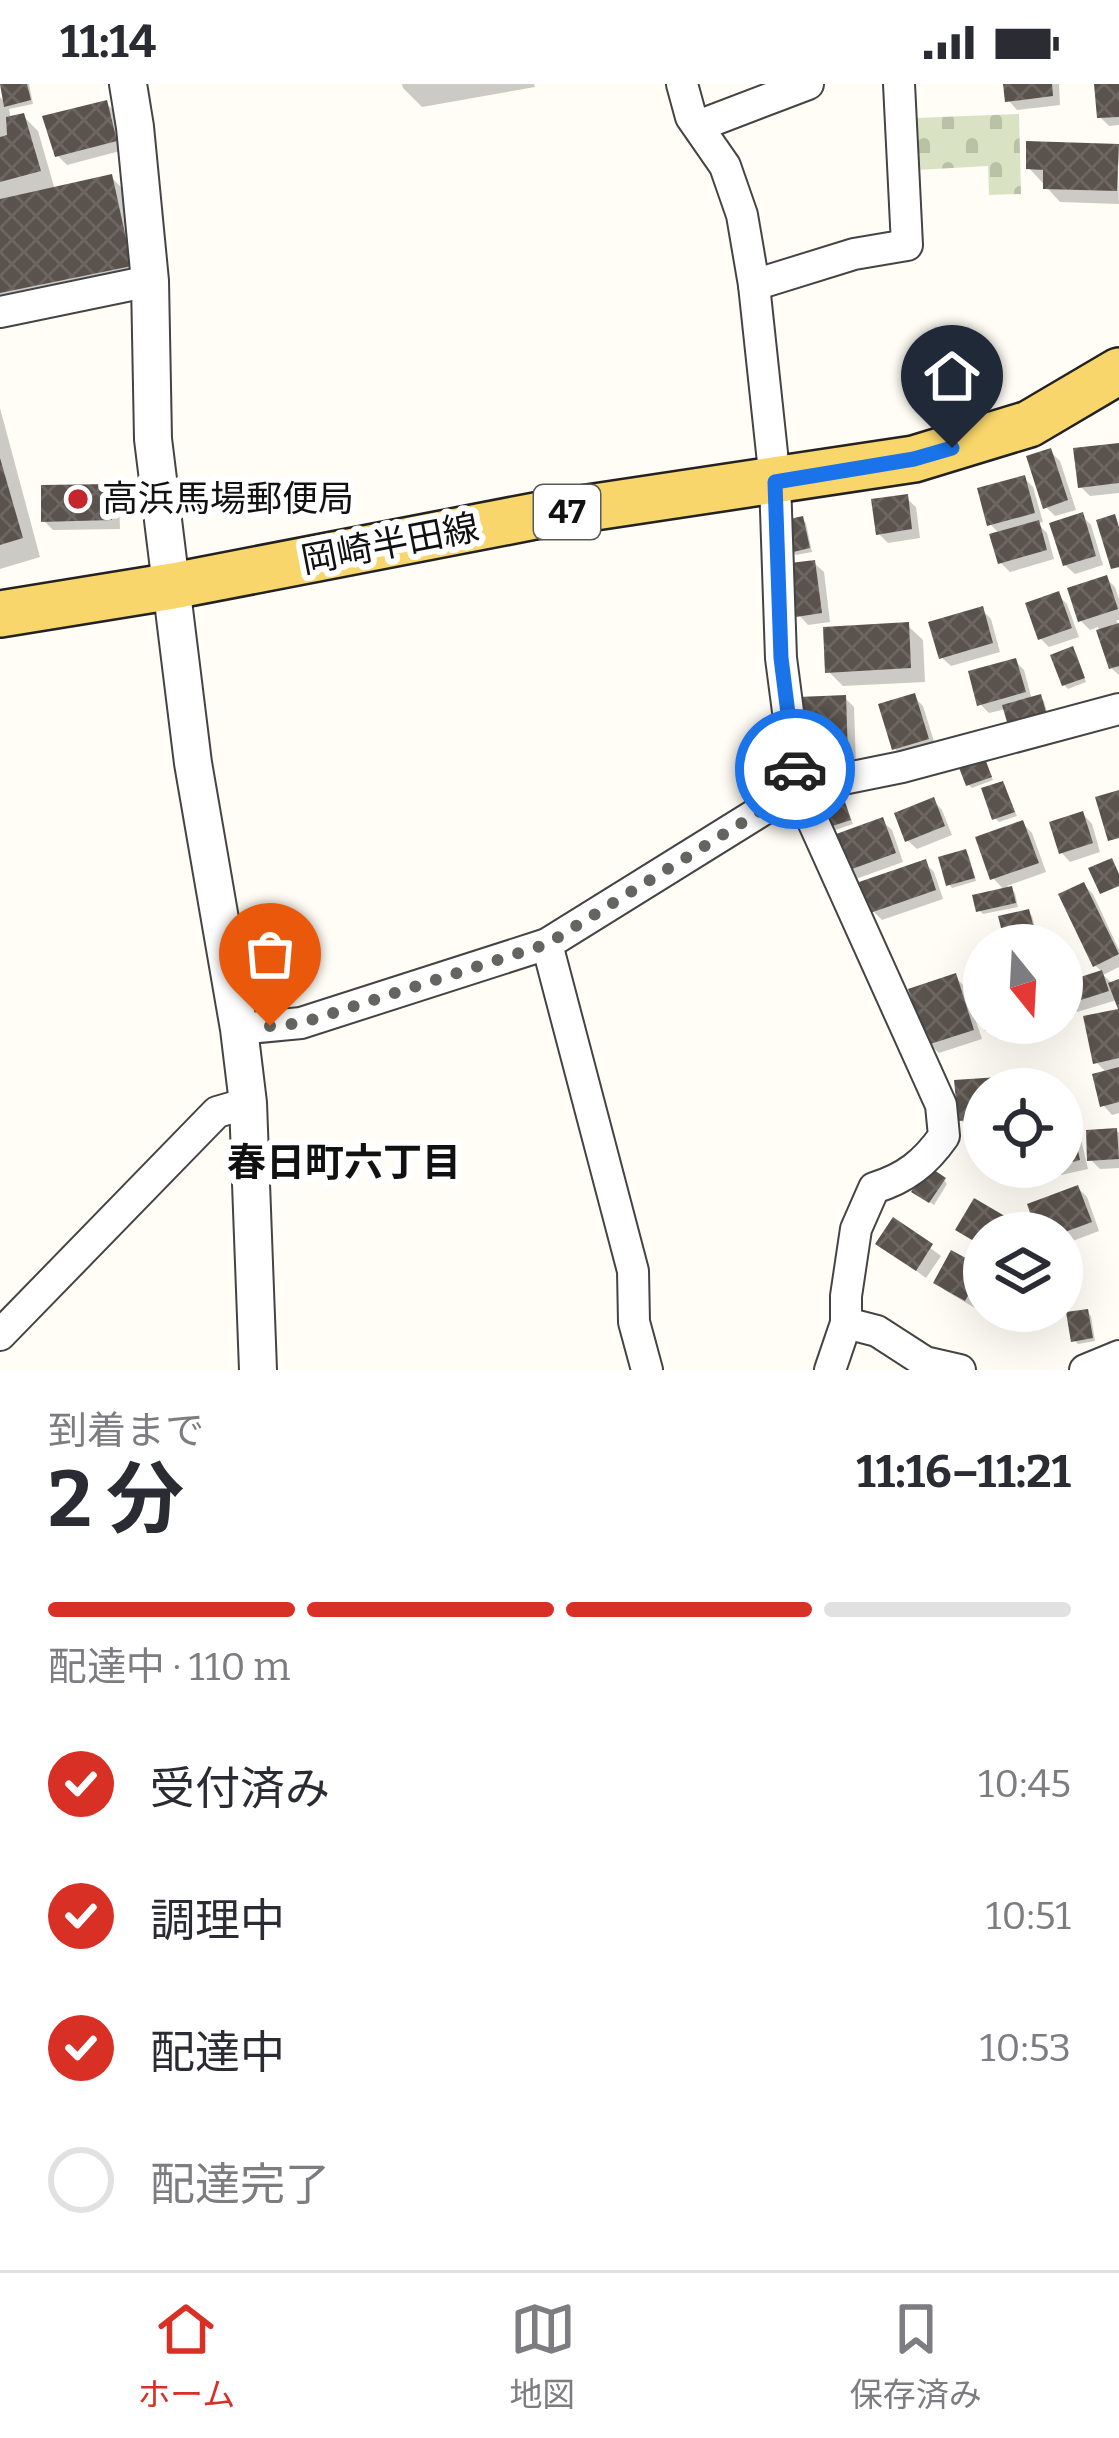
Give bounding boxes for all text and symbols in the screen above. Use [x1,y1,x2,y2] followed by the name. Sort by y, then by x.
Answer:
[60,15,156,69] text: 11:14
[901,325,1003,448] pin
[919,343,985,409] icon: home
[102,477,354,521] place label: 高浜馬場郵便局
[534,485,600,539] road number: 47
[65,486,91,512] marker: 高浜馬場郵便局
[297,505,483,583] street label: 岡崎半田線
[735,709,855,829] courier
[762,736,828,802] icon: car
[219,903,321,1026] pin
[237,921,303,987] icon: bag
[963,924,1083,1044] north arrow
[963,924,1083,1332] map controls
[963,1068,1083,1188] button: locate
[227,1140,461,1186] district label: 春日町六丁目
[963,1212,1083,1332] button: layers
[48,1408,204,1454] text: 到着まで
[856,1445,1071,1499] text: 11:16–11:21
[48,1453,184,1547] text: 2 分
[48,1644,291,1690] text: 配達中 · 110 m
[48,1751,114,1817] icon: check
[978,1761,1071,1807] text: 10:45
[150,1762,330,1816] text: 受付済み
[48,1883,114,1949] icon: check
[986,1893,1071,1939] text: 10:51
[150,1894,285,1948] text: 調理中
[48,2015,114,2081] icon: check
[980,2025,1071,2071] text: 10:53
[150,2026,285,2080] text: 配達中
[150,2158,330,2212] text: 配達完了
[137,2296,235,2416] tab: ホーム
[510,2296,576,2416] tab: 地図
[850,2296,982,2416] tab: 保存済み

